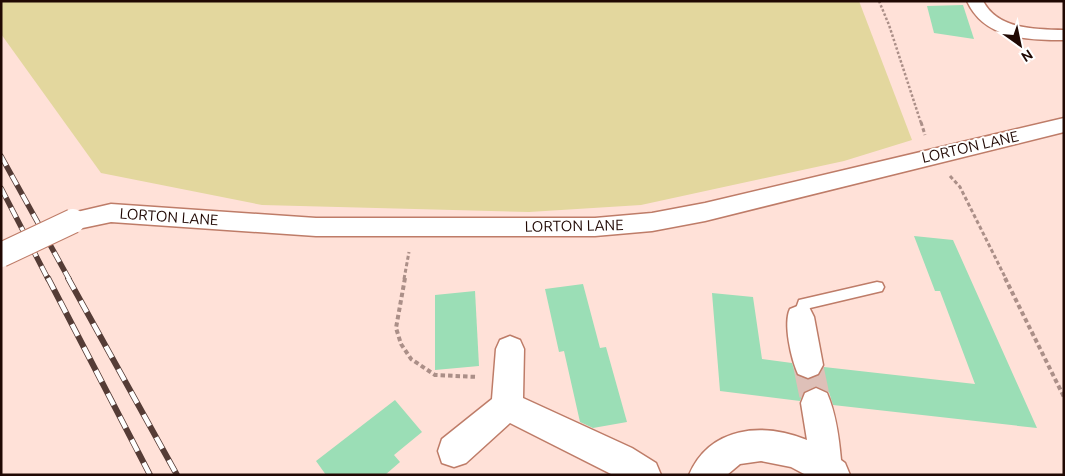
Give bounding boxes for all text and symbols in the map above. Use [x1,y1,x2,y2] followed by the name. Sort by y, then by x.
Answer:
[995,20,1045,70] north arrow
[1018,46,1036,65] text: N
[920,127,1020,166] street label: LORTON LANE
[119,205,219,228] street label: LORTON LANE
[524,216,624,235] street label: LORTON LANE

